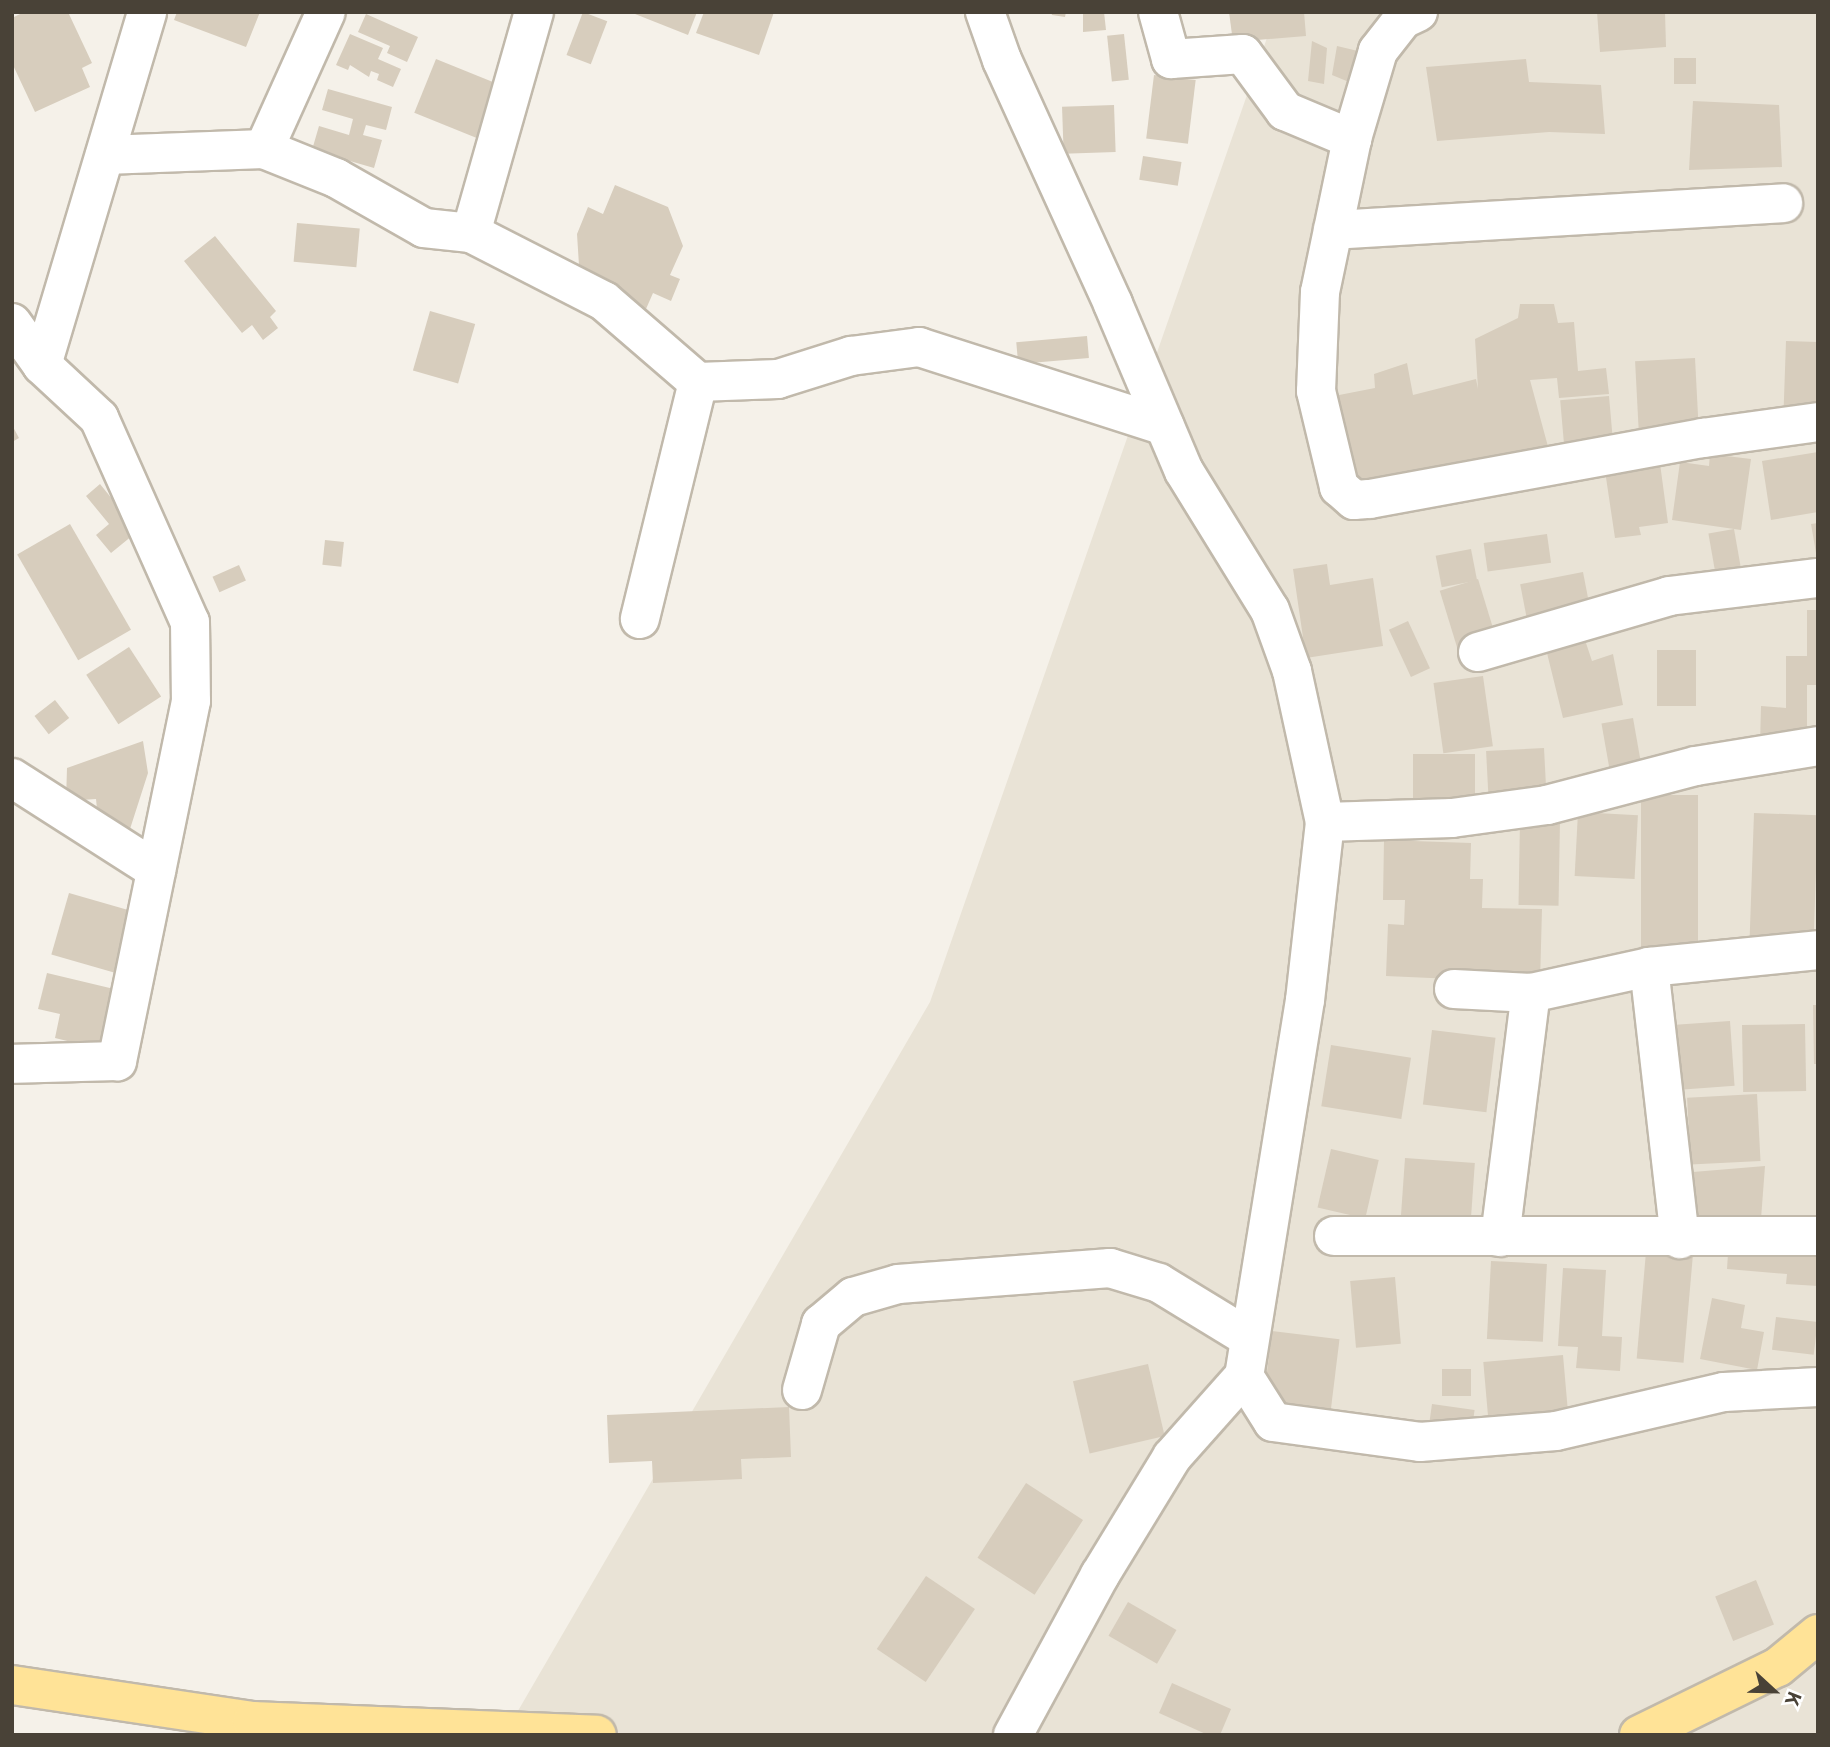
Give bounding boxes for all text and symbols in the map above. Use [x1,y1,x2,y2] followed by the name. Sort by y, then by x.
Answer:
[1739,1656,1809,1726] north arrow
[1781,1688,1806,1709] text: K

